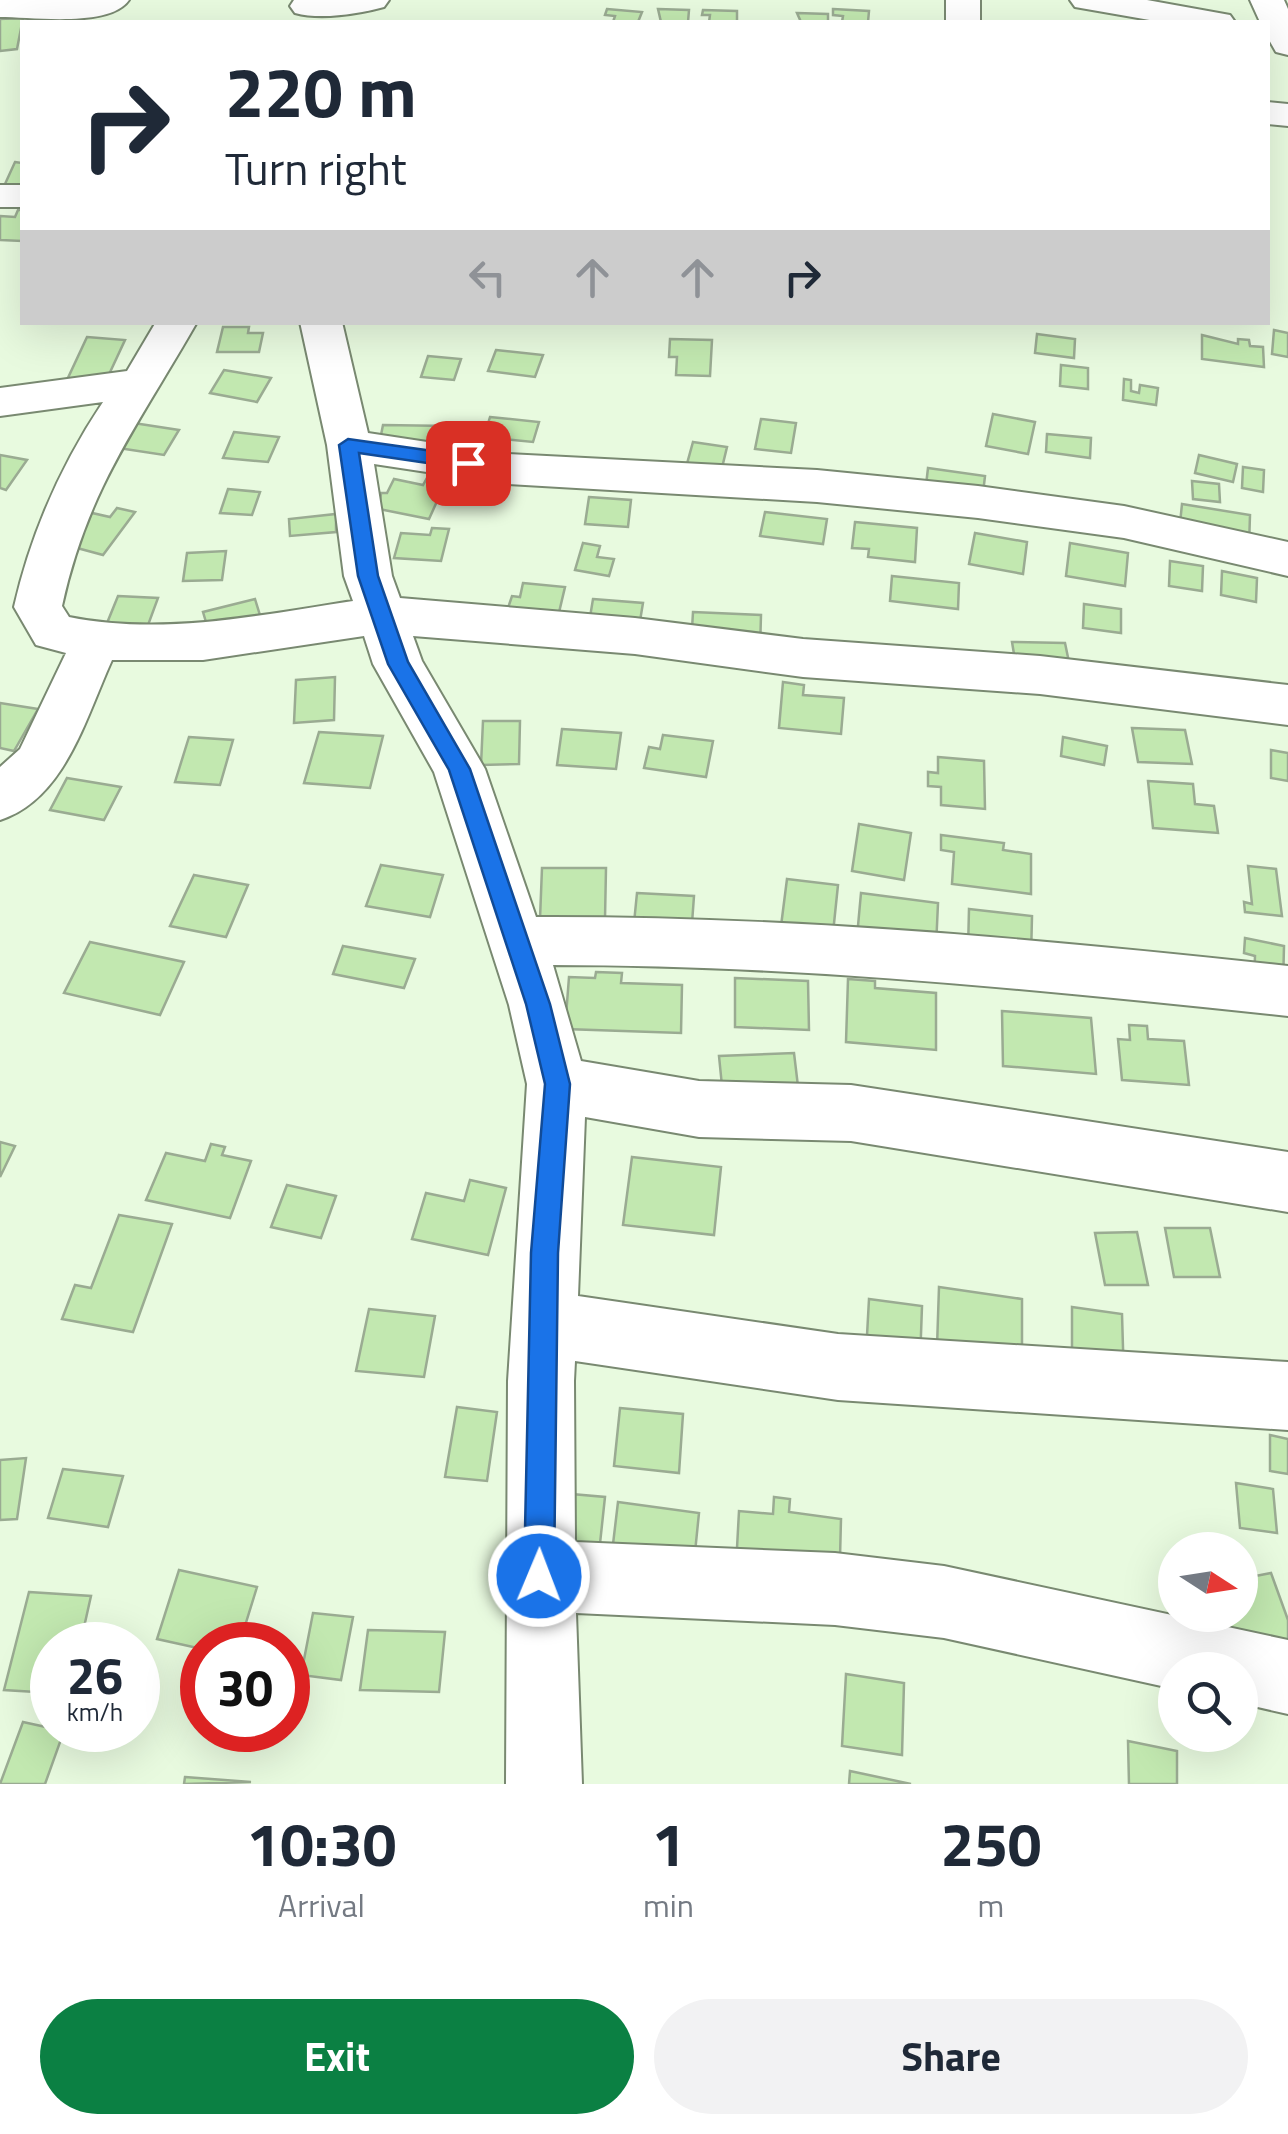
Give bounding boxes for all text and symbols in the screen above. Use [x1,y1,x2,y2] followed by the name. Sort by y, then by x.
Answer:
[225,38,417,144] text: 220 m
[60,60,190,190] icon: right
[225,134,407,202] text: Turn right
[460,250,515,305] icon: left
[565,250,620,305] icon: ahead
[670,250,725,305] icon: ahead
[775,250,830,305] icon: right
[426,421,511,506] pin
[441,436,496,491] icon: arrive
[487,1524,591,1628] position arrow
[1158,1532,1258,1632] north arrow
[1158,1532,1258,1752] map controls
[180,1622,310,1752] speed limit sign: 30
[67,1637,123,1713] text: 26
[1158,1652,1258,1752] button: search
[67,1693,123,1731] text: km/h
[247,1798,396,1889] text: 10:30
[652,1798,685,1889] text: 1
[941,1798,1041,1889] text: 250
[278,1881,365,1929] text: Arrival
[643,1881,694,1929] text: min
[978,1881,1004,1929] text: m
[40,1999,634,2114] button: Exit
[654,1999,1248,2114] button: Share

